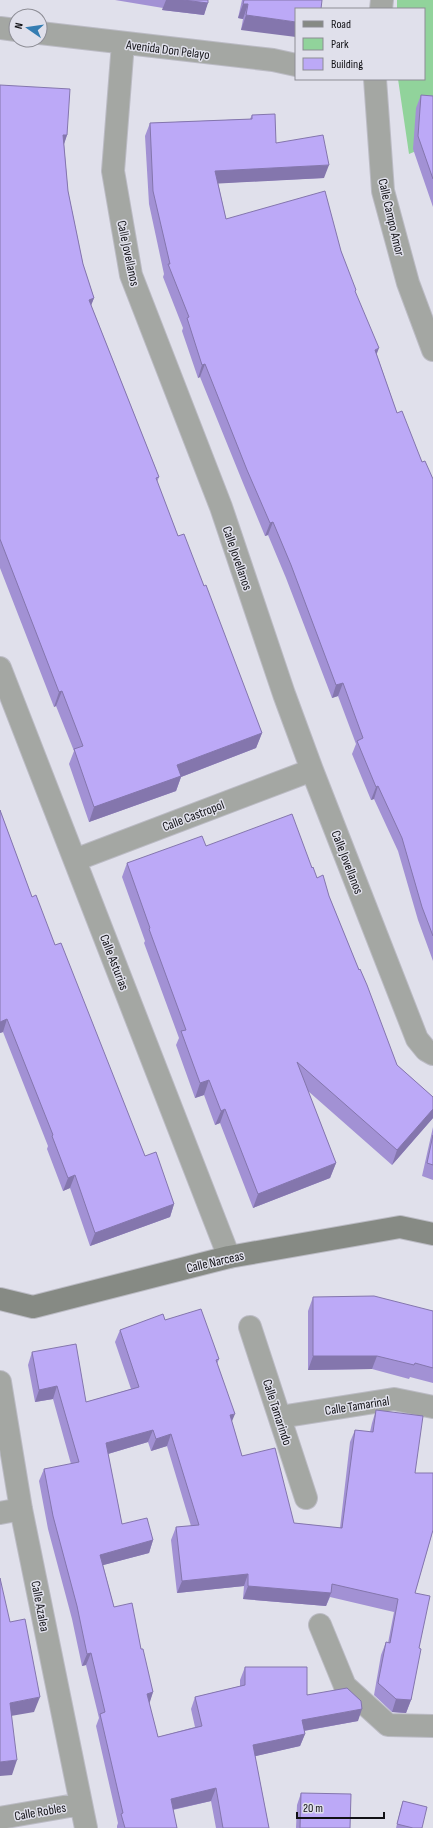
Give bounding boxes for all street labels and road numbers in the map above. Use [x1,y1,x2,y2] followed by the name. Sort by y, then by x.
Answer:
[124,37,210,63] street label: Avenida Don Pelayo
[374,177,408,258] street label: Calle Campo Amor
[113,219,143,288] street label: Calle Jovellanos
[219,524,256,593] street label: Calle Jovellanos
[160,797,227,835] street label: Calle Castropol
[328,828,367,897] street label: Calle Jovellanos
[96,932,132,993] street label: Calle Asturias
[185,1248,246,1276] street label: Calle Narceas
[259,1377,295,1447] street label: Calle Tamarindo
[324,1393,391,1419] street label: Calle Tamarinal
[27,1580,53,1633] street label: Calle Azalea
[13,1800,68,1824] street label: Calle Robles

